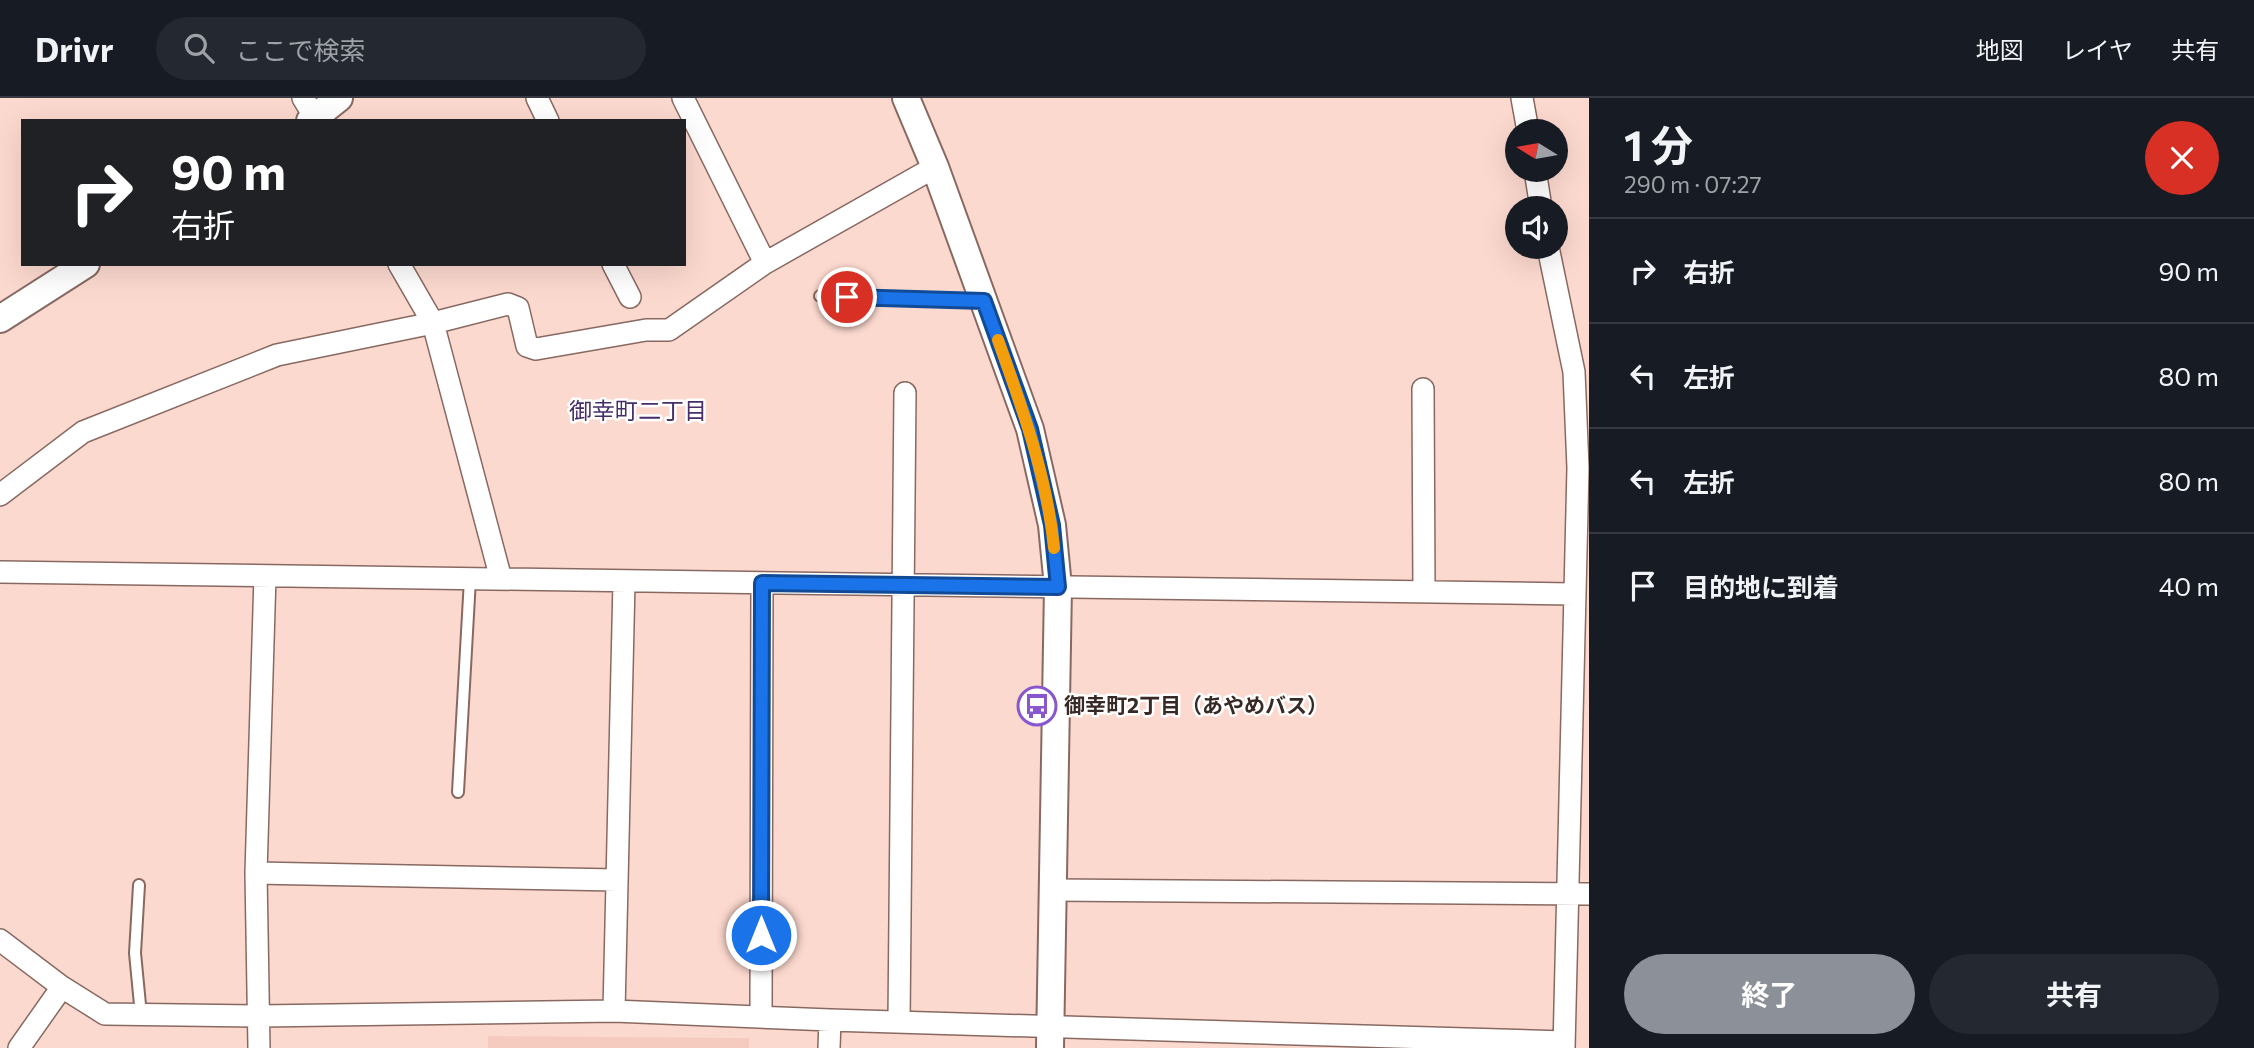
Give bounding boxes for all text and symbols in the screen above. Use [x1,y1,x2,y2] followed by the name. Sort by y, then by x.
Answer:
[156,17,646,80] search box
[35,28,114,69] text: Drivr
[180,29,218,67] icon: search
[236,34,366,65] text: ここで検索
[1976,35,2024,64] text: 地図
[2062,35,2133,64] text: レイヤ
[2171,35,2219,64] text: 共有
[1624,118,1693,170] text: 1 分
[1505,119,1568,182] north arrow
[1505,119,1568,259] map controls
[2145,121,2219,195] button: close
[171,140,286,200] text: 90 m
[56,147,147,238] icon: right
[1624,170,1762,198] text: 290 m · 07:27
[1505,196,1568,259] button: sound
[171,204,235,244] text: 右折
[1624,252,1662,290] icon: right
[2159,255,2219,286] text: 90 m
[1683,256,1735,287] text: 右折
[817,267,877,327] pin
[828,278,866,316] icon: arrive
[1624,357,1662,395] icon: left
[2159,360,2219,391] text: 80 m
[1683,361,1735,392] text: 左折
[569,396,707,424] district label: 御幸町二丁目
[1624,462,1662,500] icon: left
[2159,465,2219,496] text: 80 m
[1683,466,1735,497] text: 左折
[1624,567,1662,605] icon: arrive
[2159,570,2219,601] text: 40 m
[1683,571,1839,602] text: 目的地に到着
[1016,685,1058,727] bus stop icon: 御幸町2丁目（あやめバス）
[1064,692,1328,717] place label: 御幸町2丁目（あやめバス）
[724,898,798,972] position arrow
[1624,954,1915,1034] button: 終了
[1929,954,2219,1034] button: 共有

